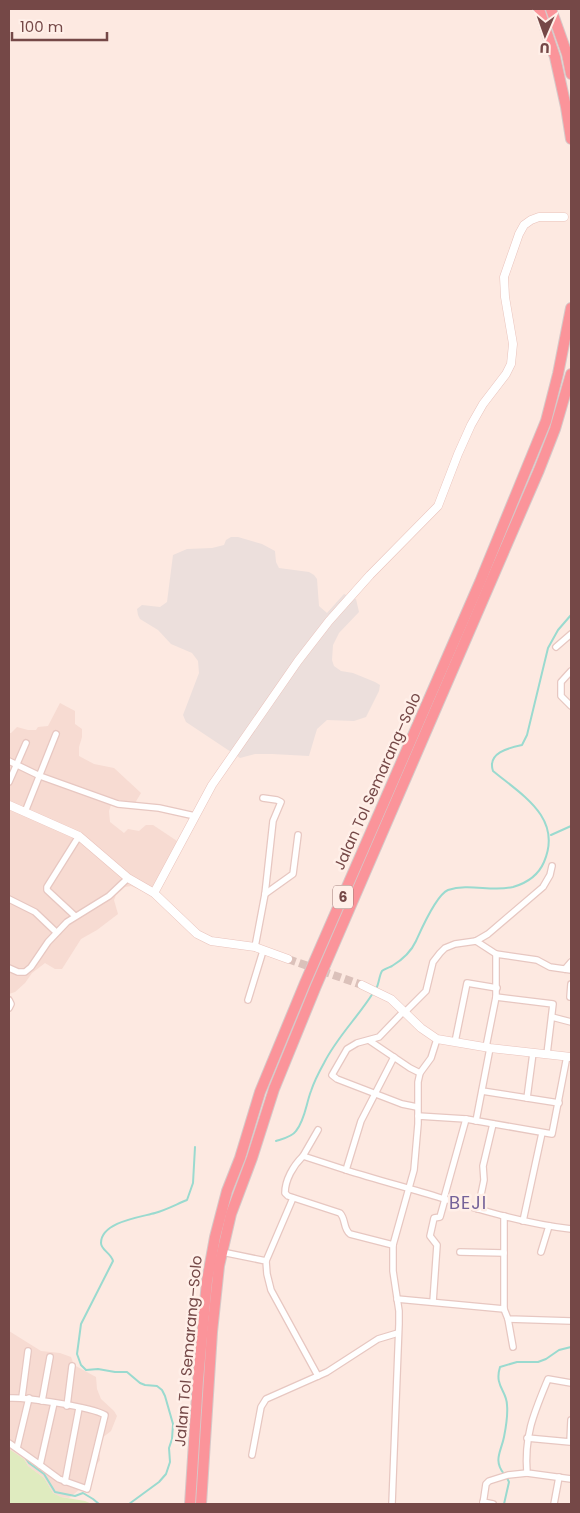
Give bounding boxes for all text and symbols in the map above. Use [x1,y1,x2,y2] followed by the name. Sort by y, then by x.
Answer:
[12,10,108,42] scale bar
[520,10,570,60] north arrow
[20,16,63,37] text: 100 m
[539,38,550,58] text: U
[328,689,426,873] street label: Jalan Tol Semarang–Solo
[333,886,353,909] road number: 6
[449,1190,487,1215] district label: BEJI
[169,1254,207,1448] street label: Jalan Tol Semarang–Solo

